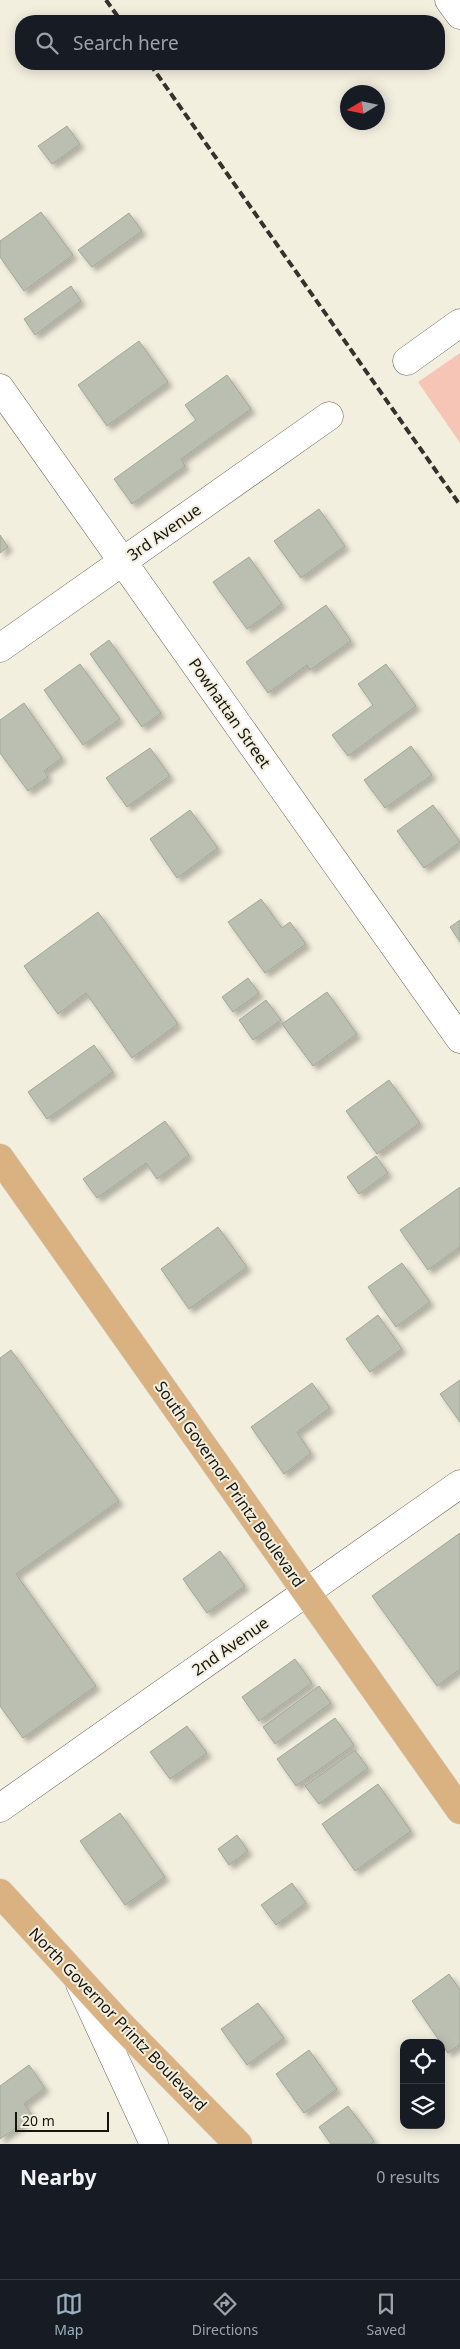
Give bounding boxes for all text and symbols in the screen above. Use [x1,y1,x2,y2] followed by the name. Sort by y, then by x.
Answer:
[15,15,445,70] search box
[33,29,61,57] icon: search
[73,30,179,56] text: Search here
[340,85,385,130] north arrow
[123,498,205,566] street label: 3rd Avenue
[184,654,276,773] street label: Powhattan Street
[150,1376,310,1592] street label: South Governor Printz Boulevard
[187,1611,273,1681] street label: 2nd Avenue
[24,1922,212,2116] street label: North Governor Printz Boulevard
[400,2039,445,2129] map controls
[400,2039,445,2084] button: locate
[400,2084,445,2129] button: layers
[15,2109,109,2132] scale bar
[22,2111,55,2130] text: 20 m
[20,2163,96,2191] text: Nearby
[376,2166,440,2188] text: 0 results
[54,2290,83,2339] tab: Map
[192,2290,258,2339] tab: Directions
[367,2290,406,2339] tab: Saved

